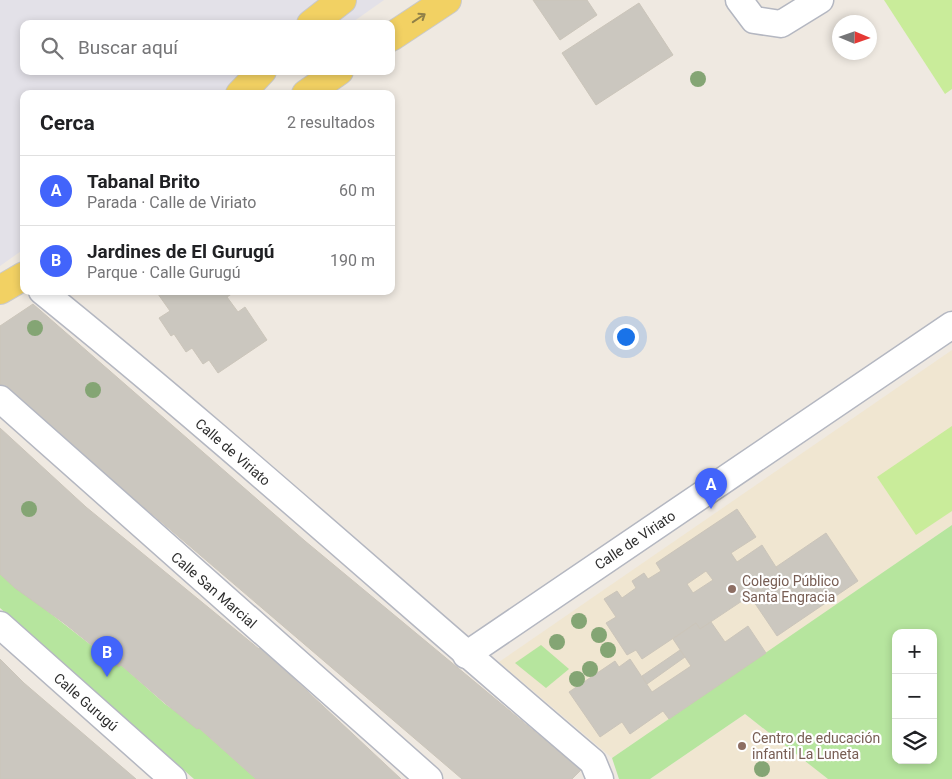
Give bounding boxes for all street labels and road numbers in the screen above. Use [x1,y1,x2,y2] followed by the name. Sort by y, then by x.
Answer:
[192,415,274,489] street label: Calle de Viriato
[592,507,678,573] street label: Calle de Viriato
[168,549,260,631] street label: Calle San Marcial
[51,670,121,734] street label: Calle Gurugú

